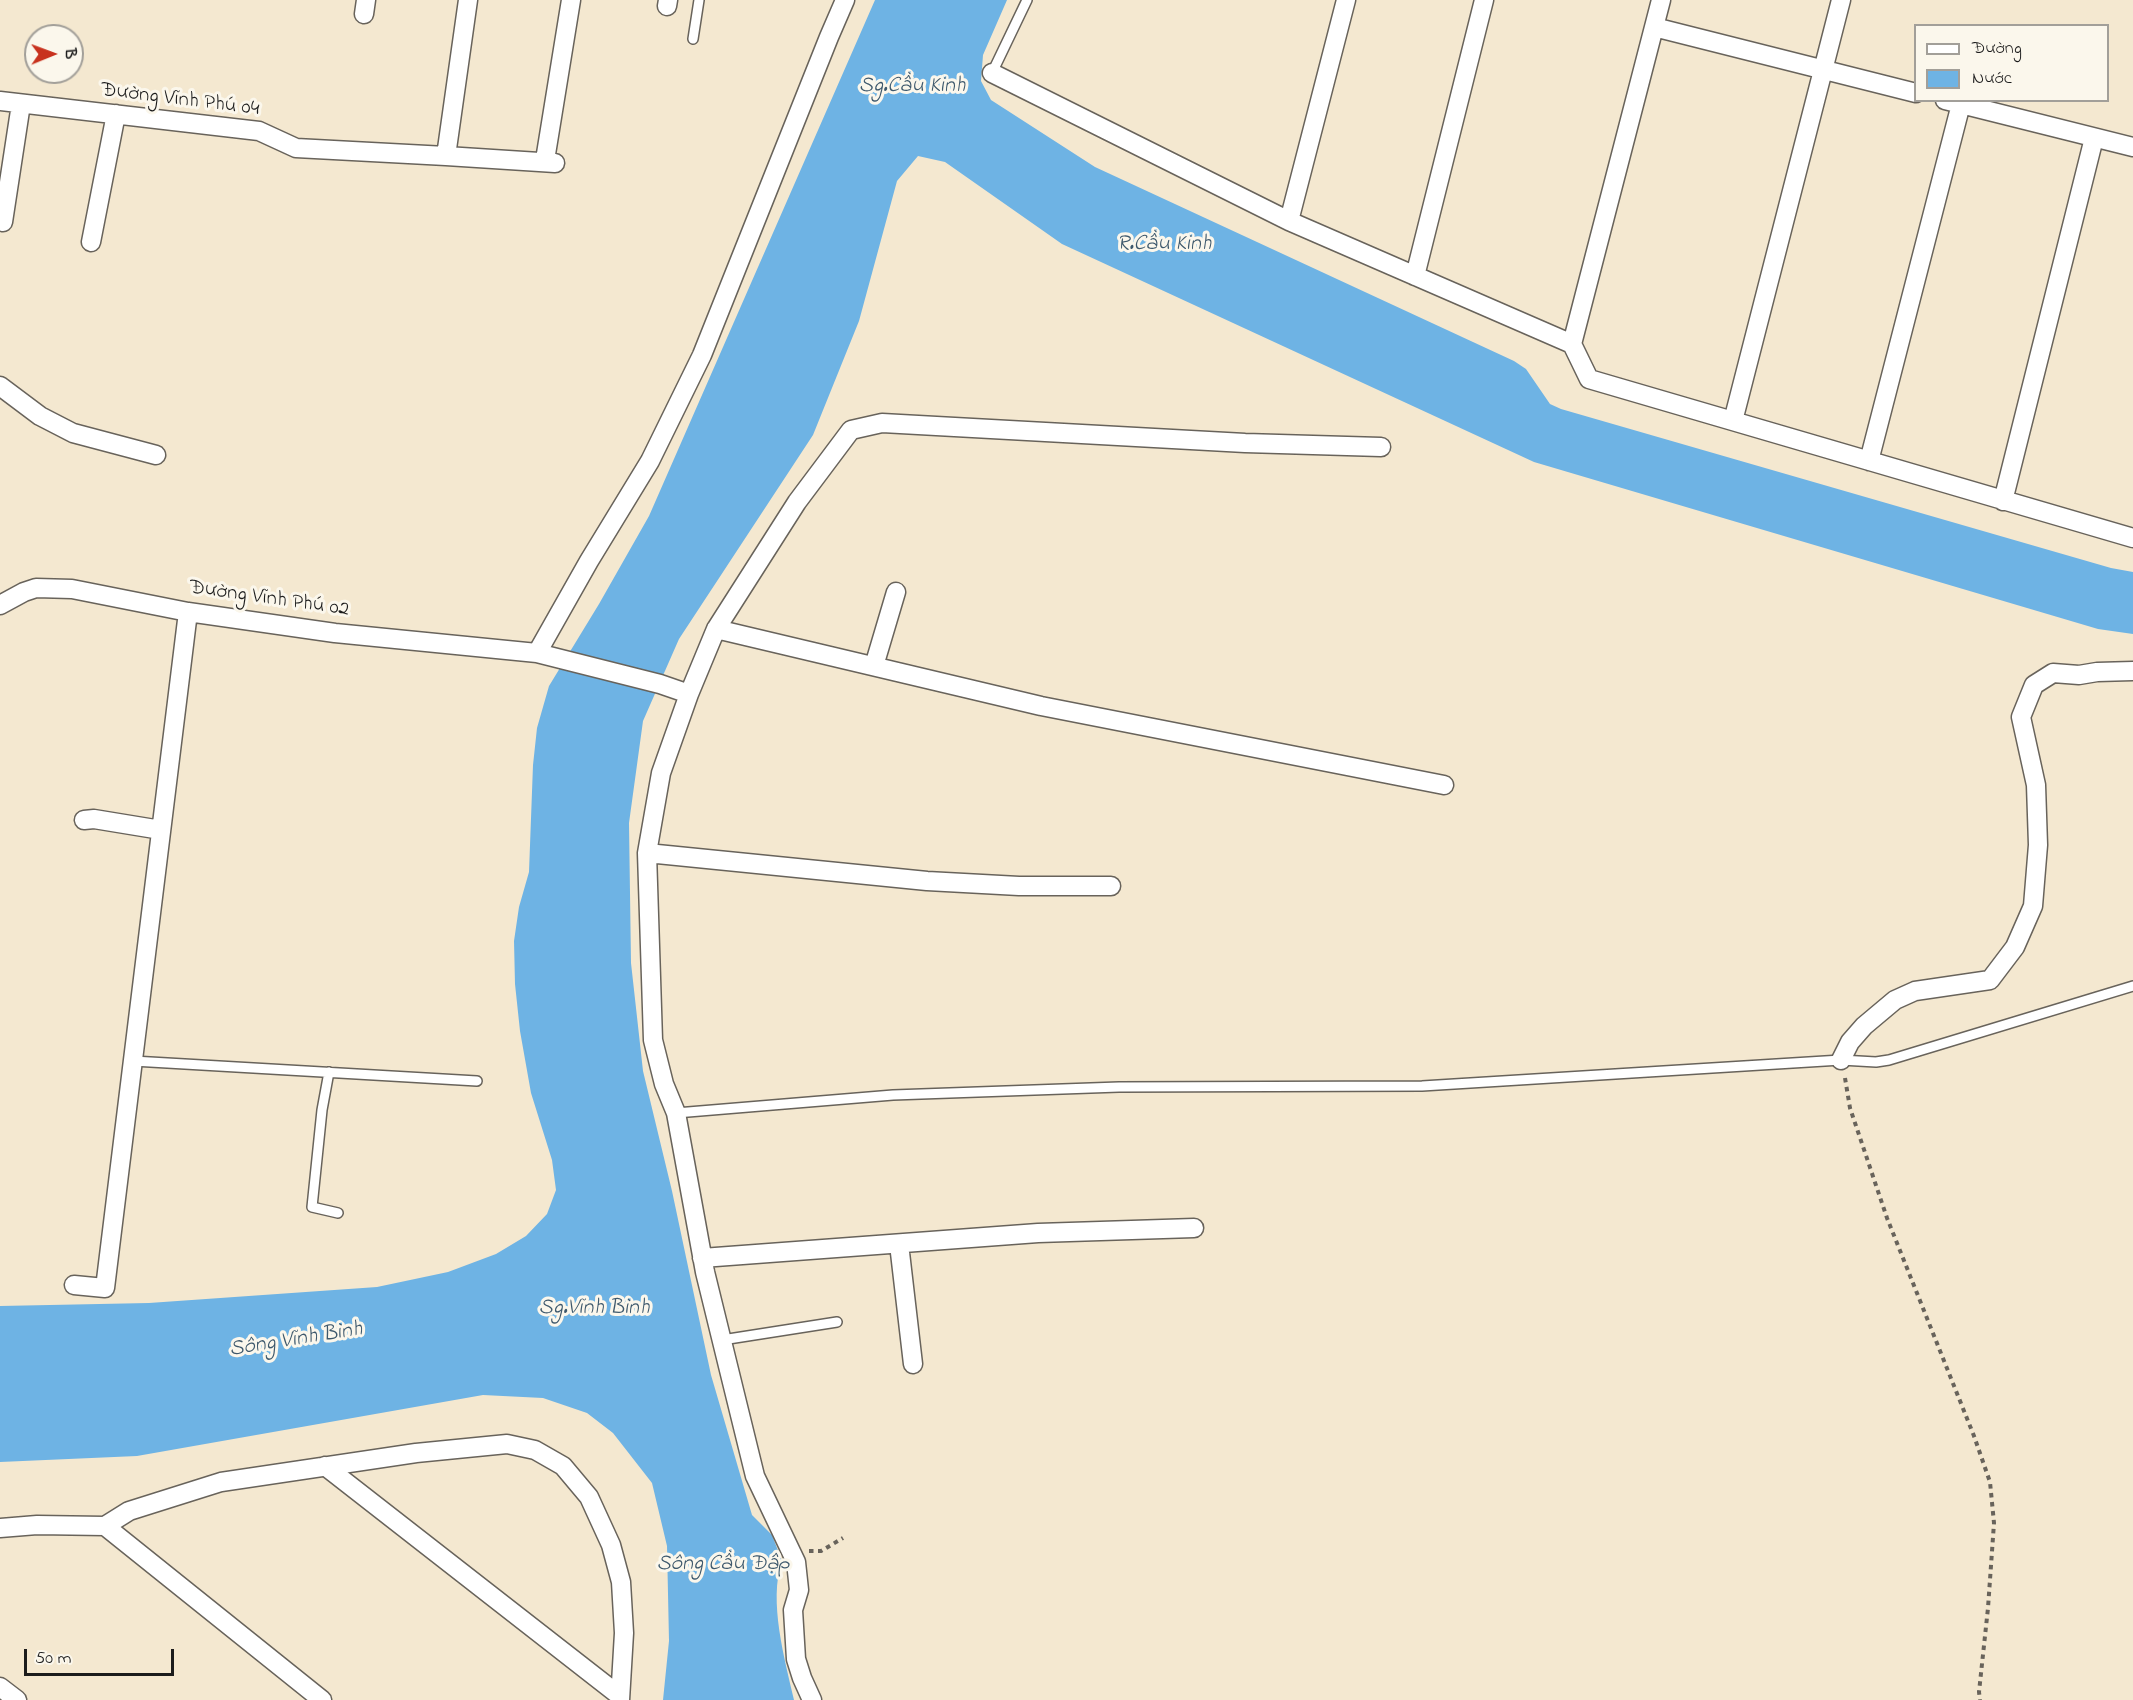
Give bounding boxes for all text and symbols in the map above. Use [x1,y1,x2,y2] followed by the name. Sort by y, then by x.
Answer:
[24,24,84,84] north arrow
[1914,24,2109,102] legend
[1972,36,2022,62] text: Đường
[58,48,82,59] text: B
[1972,66,2012,92] text: Nước
[859,74,965,100] water label: Sg.Cầu Kinh
[99,79,261,123] street label: Đường Vĩnh Phú 04
[1117,232,1211,258] water label: R.Cầu Kinh
[187,576,351,624] street label: Đường Vĩnh Phú 02
[539,1296,649,1322] water label: Sg.Vĩnh Bình
[228,1317,364,1365] water label: Sông Vĩnh Bình
[656,1552,790,1578] water label: Sông Cầu Đập
[27,1637,177,1675] scale bar
[35,1646,72,1672] text: 50 m

